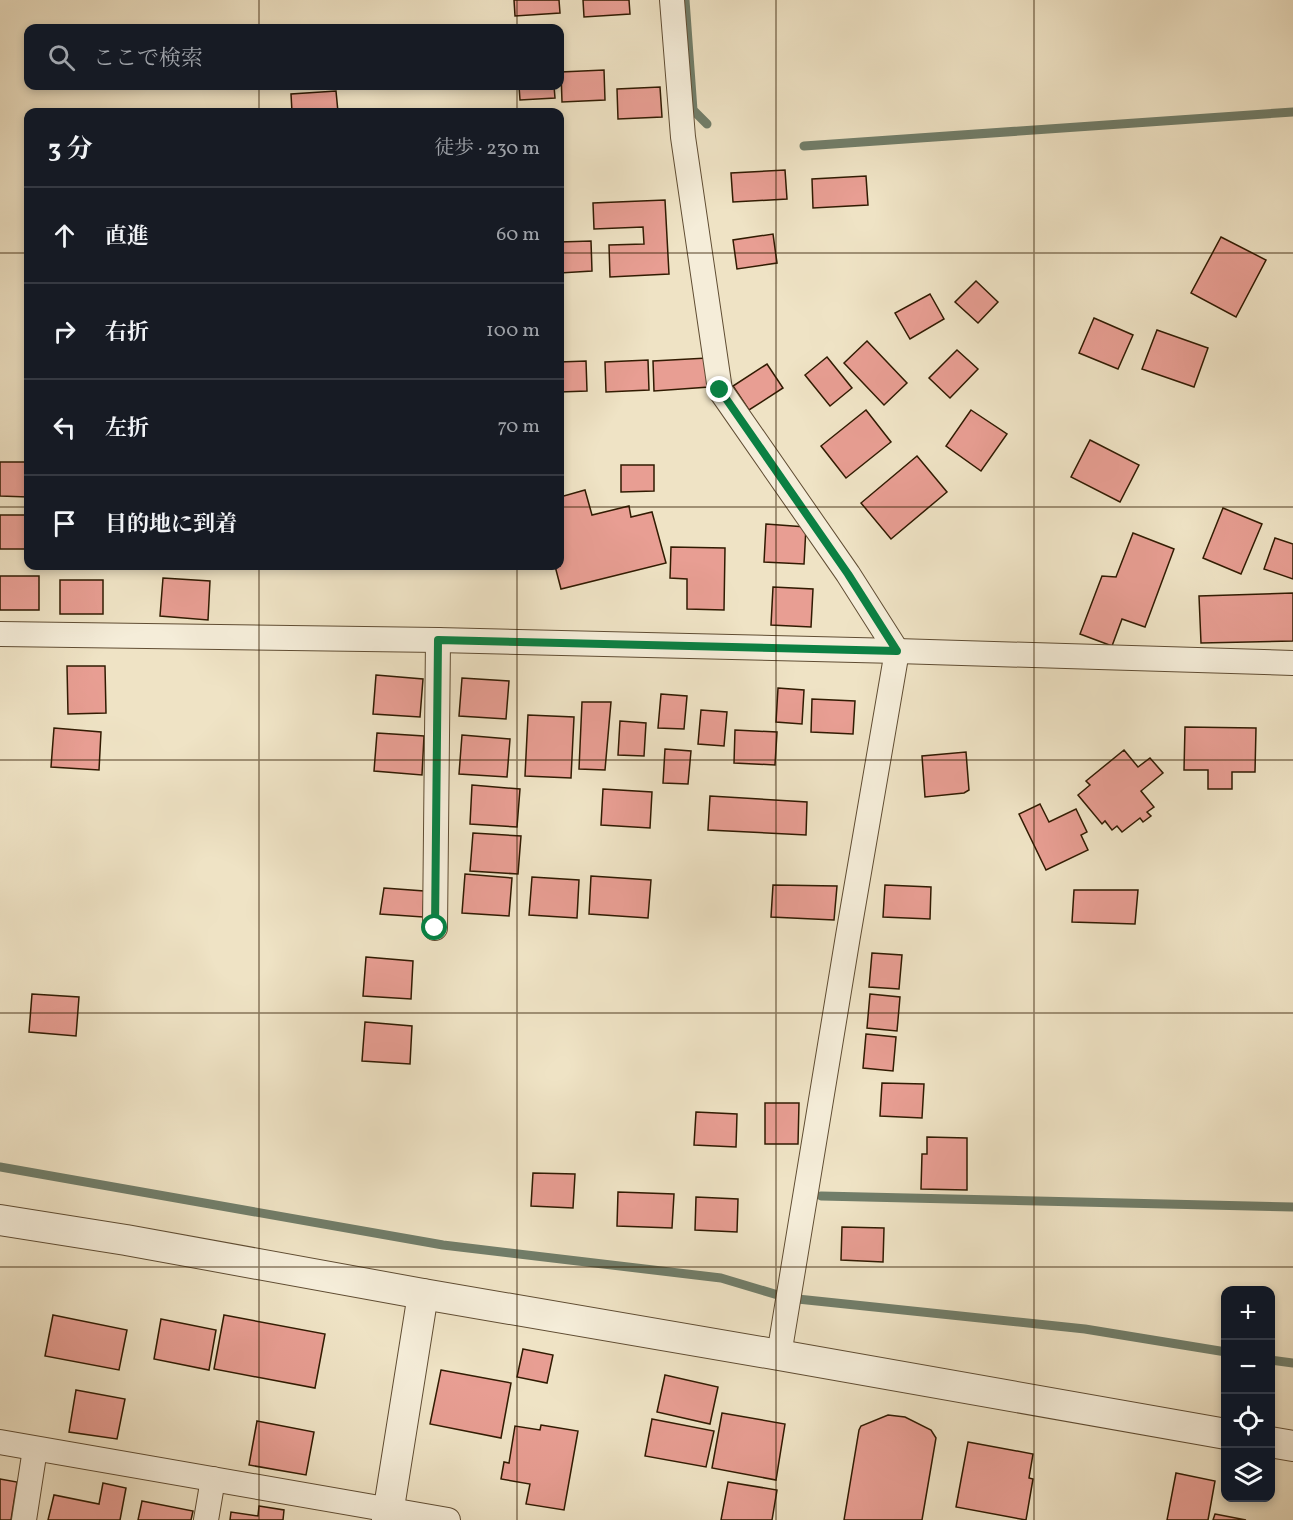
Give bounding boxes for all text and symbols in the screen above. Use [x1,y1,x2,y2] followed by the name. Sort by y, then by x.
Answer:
[24,24,564,90] search box
[45,41,78,74] icon: search
[93,44,203,75] text: ここで検索
[48,132,92,168] text: 3 分
[434,135,540,163] text: 徒歩 · 230 m
[48,219,81,252] icon: ahead
[496,221,540,249] text: 60 m
[105,222,149,253] text: 直進
[48,315,81,348] icon: right
[486,317,540,345] text: 100 m
[105,318,149,349] text: 右折
[706,376,732,402] route end
[48,411,81,444] icon: left
[497,413,540,441] text: 70 m
[105,414,149,445] text: 左折
[48,507,81,540] icon: arrive
[105,510,237,541] text: 目的地に到着
[421,914,447,940] route start
[1221,1286,1275,1502] map controls
[1221,1286,1275,1340] button: +
[1221,1340,1275,1394] button: −
[1221,1394,1275,1448] button: locate
[1221,1448,1275,1502] button: layers

